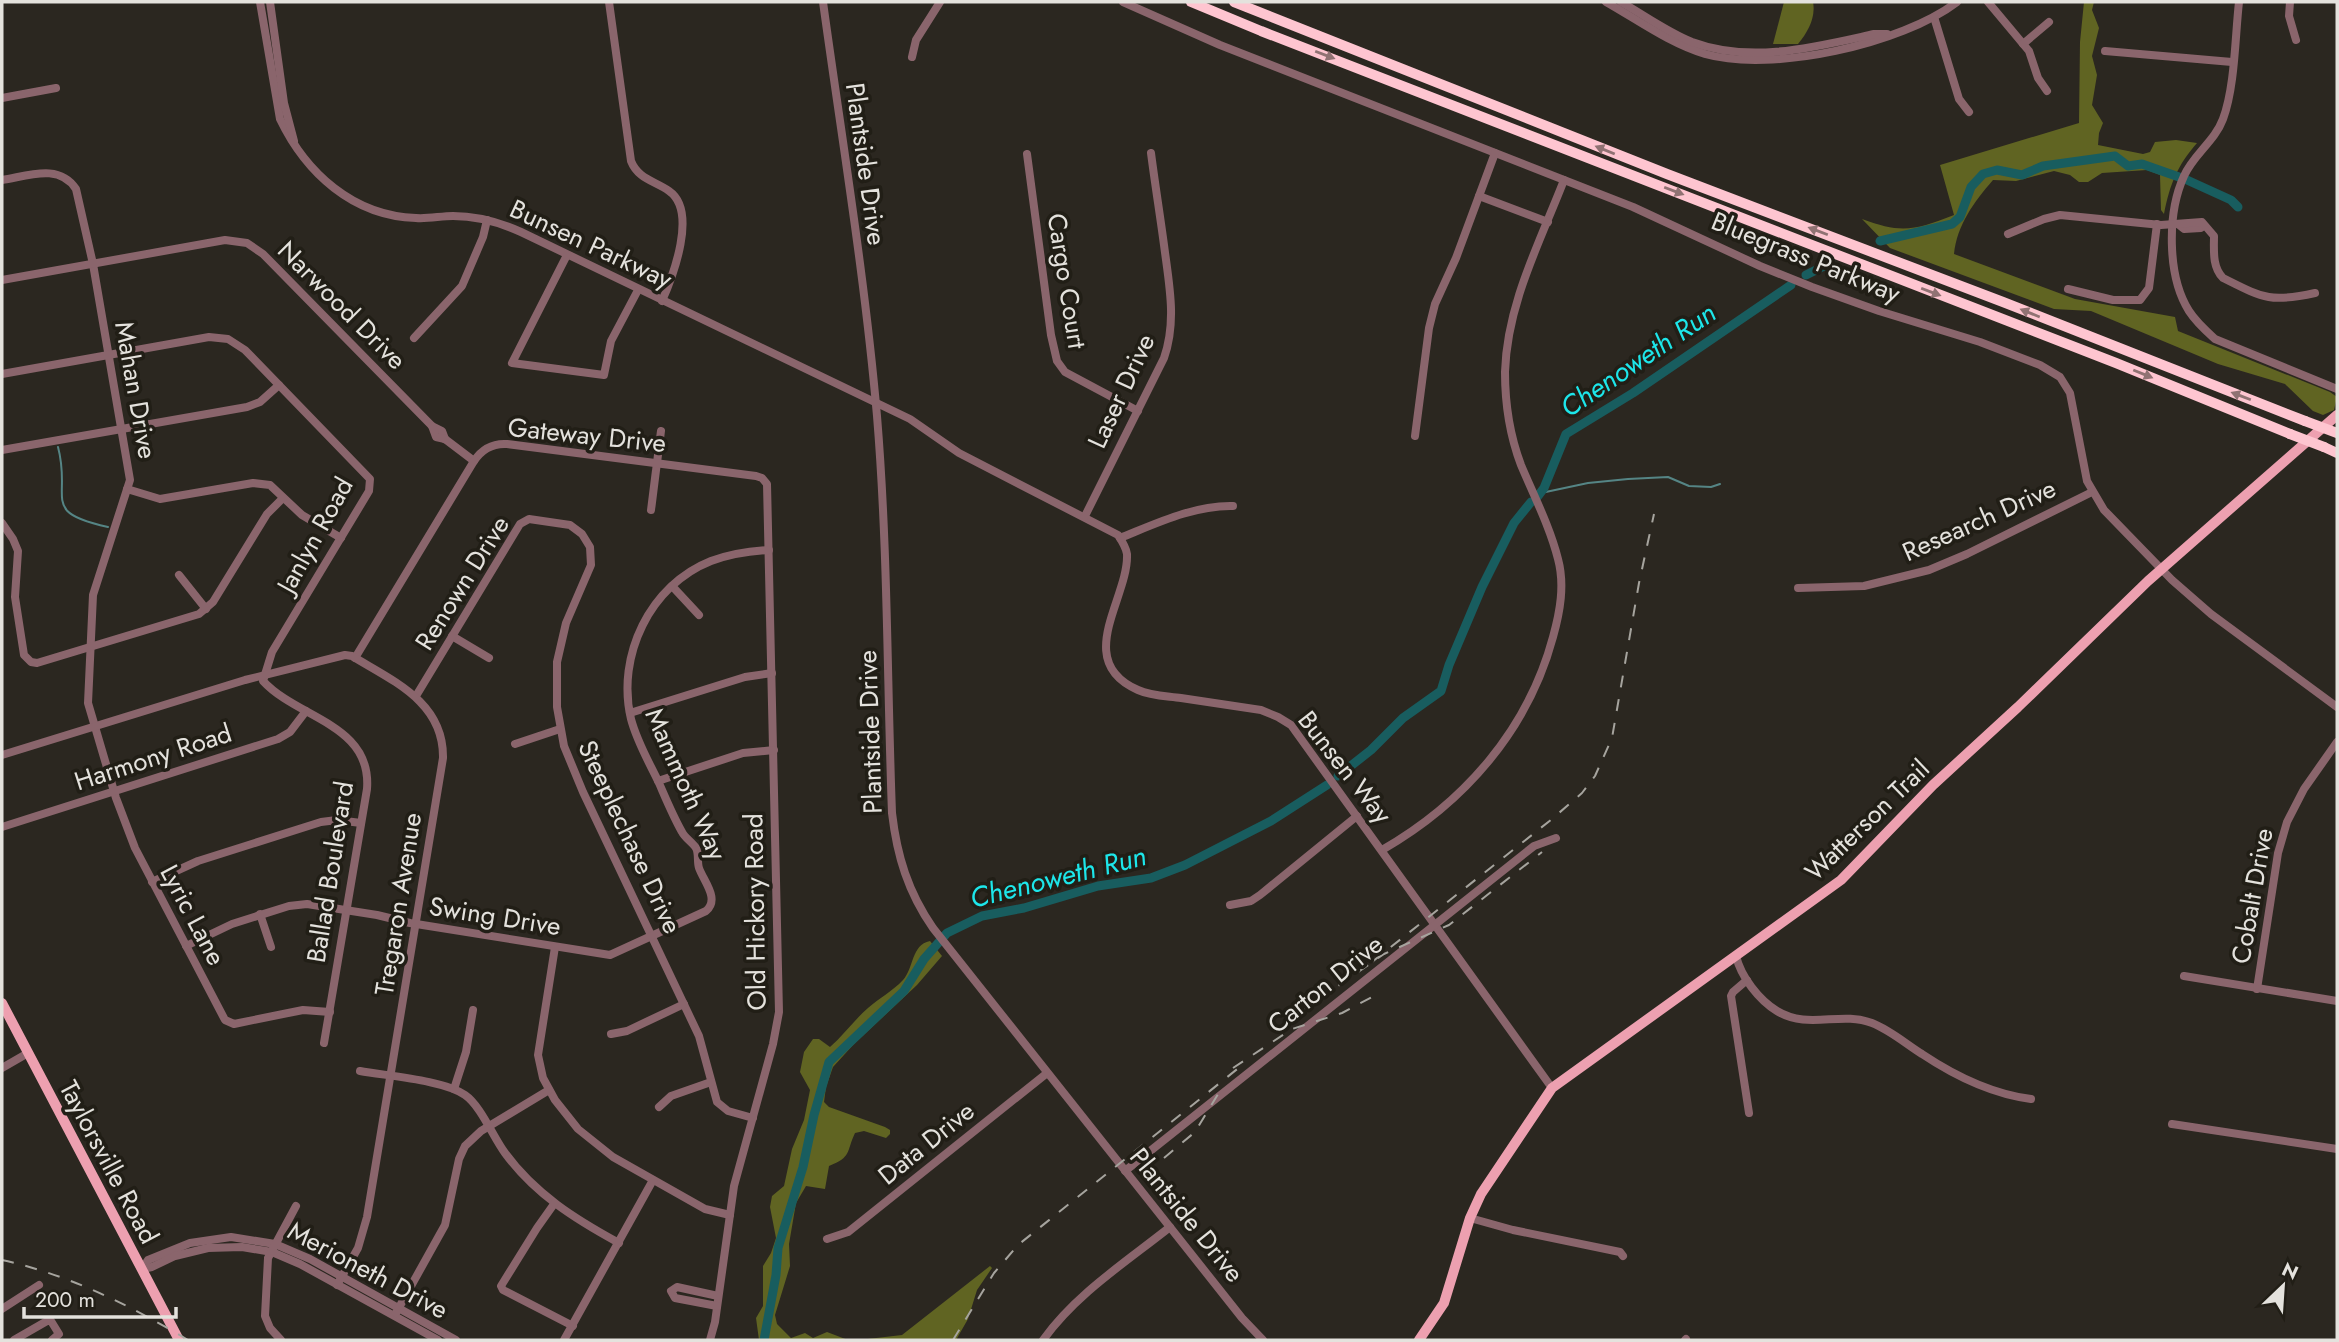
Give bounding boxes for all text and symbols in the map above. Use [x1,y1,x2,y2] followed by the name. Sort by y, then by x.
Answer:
[1314,50,1335,61] one-way arrow
[836,80,896,248] street label: Plantside Drive
[1594,144,1615,155] one-way arrow
[1663,186,1684,197] one-way arrow
[504,190,679,299] street label: Bunsen Parkway
[1706,202,1907,312] street label: Bluegrass Parkway
[1038,211,1097,352] street label: Cargo Court
[1807,225,1828,236] one-way arrow
[269,232,415,378] street label: Narwood Drive
[1921,287,1942,298] one-way arrow
[1552,293,1724,427] water label: Chenoweth Run
[2019,307,2040,318] one-way arrow
[105,318,167,462] street label: Mahan Drive
[1078,327,1164,455] street label: Laser Drive
[2133,369,2154,380] one-way arrow
[2231,391,2252,402] one-way arrow
[506,408,668,462] street label: Gateway Drive
[1896,469,2062,571] street label: Research Drive
[266,470,362,603] street label: Janlyn Road
[406,508,518,658] street label: Renown Drive
[848,650,892,814] street label: Plantside Drive
[635,702,737,867] street label: Mammoth Way
[1289,702,1402,832] street label: Bunsen Way
[69,714,237,800] street label: Harmony Road
[569,734,691,940] street label: Steeplechase Drive
[1796,751,1938,889] street label: Watterson Trail
[297,779,363,965] street label: Ballad Boulevard
[365,810,431,998] street label: Tregaron Avenue
[734,813,776,1011] street label: Old Hickory Road
[2221,825,2283,967] street label: Cobalt Drive
[965,835,1151,919] water label: Chenoweth Run
[151,858,235,972] street label: Lyric Lane
[426,887,564,945] street label: Swing Drive
[1259,926,1391,1042] street label: Carton Drive
[50,1074,168,1250] street label: Taylorsville Road
[870,1092,982,1194] street label: Data Drive
[1121,1139,1253,1291] street label: Plantside Drive
[281,1212,455,1328] street label: Merioneth Drive
[2248,1251,2318,1321] north arrow
[2277,1256,2303,1286] text: N
[24,1276,177,1320] scale bar
[35,1285,95,1315] text: 200 m

